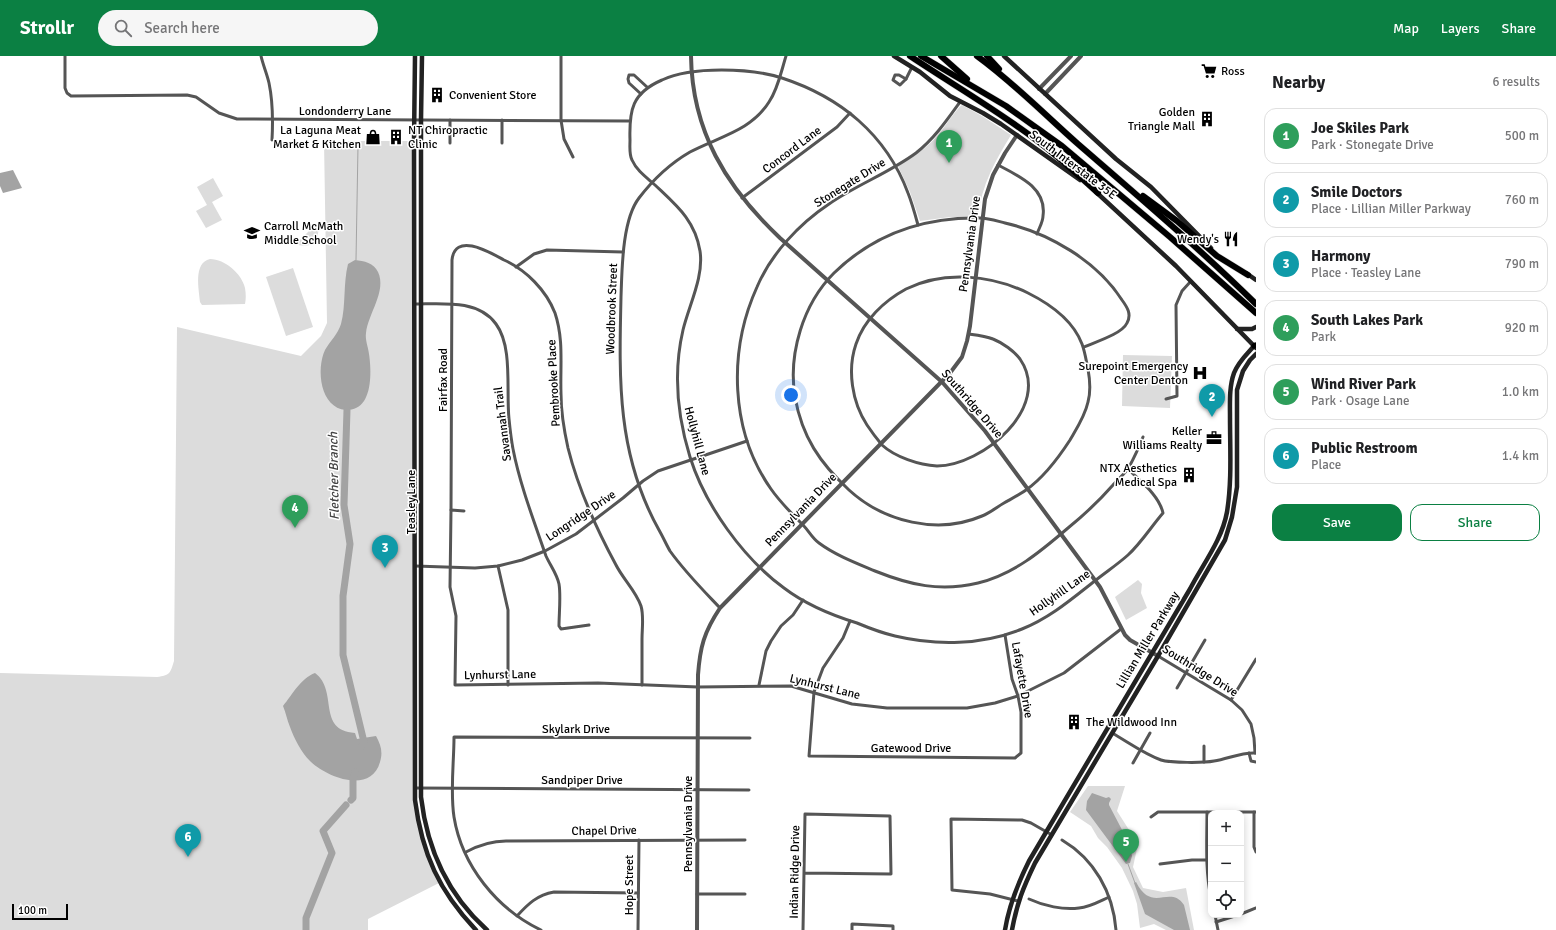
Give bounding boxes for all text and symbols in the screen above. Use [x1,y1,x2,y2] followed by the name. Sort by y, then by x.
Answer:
[98,10,378,46] search box
[20,16,74,40] text: Strollr
[112,17,134,39] icon: search
[144,19,220,37] text: Search here
[1393,20,1419,37] text: Map
[1441,20,1480,37] text: Layers
[1502,20,1536,37] text: Share
[1200,62,1218,80] supermarket icon: Ross
[1221,64,1245,79] place label: Ross
[1272,72,1325,93] text: Nearby
[1492,74,1540,90] text: 6 results
[428,86,446,104] building icon: Convenient Store
[449,88,536,103] place label: Convenient Store
[299,104,391,119] street label: Londonderry Lane
[1128,105,1195,134] place label: Golden Triangle Mall
[1198,110,1216,128] building icon: Golden Triangle Mall
[1311,119,1409,137] text: Joe Skiles Park
[273,123,361,152] place label: La Laguna Meat Market & Kitchen
[408,123,488,152] place label: NT Chiropractic Clinic
[760,123,824,177] street label: Concord Lane
[1026,127,1120,203] street label: South Interstate 35E
[364,128,382,146] shop icon: La Laguna Meat Market & Kitchen
[387,128,405,146] building icon: NT Chiropractic Clinic
[1282,128,1290,144] text: 1
[1505,128,1539,144] text: 500 m
[936,130,962,163] pin: 1
[1311,137,1434,153] text: Park · Stonegate Drive
[812,155,888,211] street label: Stonegate Drive
[1311,183,1402,201] text: Smile Doctors
[1282,192,1290,208] text: 2
[1505,192,1539,208] text: 760 m
[956,195,984,293] street label: Pennsylvania Drive
[1311,201,1471,217] text: Place · Lillian Miller Parkway
[264,219,343,248] place label: Carroll McMath Middle School
[243,224,261,242] school or university icon: Carroll McMath Middle School
[1222,230,1240,248] restaurant icon: Wendy's
[1177,232,1219,247] place label: Wendy's
[1311,247,1370,265] text: Harmony
[1282,256,1290,272] text: 3
[1505,256,1539,272] text: 790 m
[603,263,621,355] street label: Woodbrook Street
[1311,265,1421,281] text: Place · Teasley Lane
[1311,311,1423,329] text: South Lakes Park
[1282,320,1290,336] text: 4
[1505,320,1539,336] text: 920 m
[1311,329,1336,345] text: Park
[544,339,564,427] street label: Pembrooke Place
[436,348,451,412] street label: Fairfax Road
[1079,359,1188,388] place label: Surepoint Emergency Center Denton
[1191,364,1209,382] hospital icon: Surepoint Emergency Center Denton
[938,367,1006,441] street label: Southridge Drive
[1311,375,1416,393] text: Wind River Park
[1199,384,1225,417] pin: 2
[1282,384,1290,400] text: 5
[1502,384,1539,400] text: 1.0 km
[491,385,515,462] street label: Savannah Trail
[781,385,801,405] your location
[1311,393,1410,409] text: Park · Osage Lane
[681,405,713,477] street label: Hollyhill Lane
[1123,424,1203,453] place label: Keller Williams Realty
[1205,429,1223,447] office icon: Keller Williams Realty
[325,431,343,520] water label: Fletcher Branch
[1311,439,1418,457] text: Public Restroom
[1282,448,1290,464] text: 6
[1502,448,1539,464] text: 1.4 km
[1311,457,1341,473] text: Place
[1100,461,1177,490] place label: NTX Aesthetics Medical Spa
[1180,466,1198,484] building icon: NTX Aesthetics Medical Spa
[404,470,419,534] street label: Teasley Lane
[762,470,840,550] street label: Pennsylvania Drive
[543,487,619,545] street label: Longridge Drive
[282,495,308,528] pin: 4
[1272,504,1402,541] button: Save
[1410,504,1540,541] button: Share
[372,535,398,568] pin: 3
[1027,567,1093,619] street label: Hollyhill Lane
[1113,588,1183,691] street label: Lillian Miller Parkway
[1008,641,1036,719] street label: Lafayette Drive
[1159,642,1241,700] street label: Southridge Drive
[464,667,536,683] street label: Lynhurst Lane
[788,671,862,703] street label: Lynhurst Lane
[1065,713,1083,731] building icon: The Wildwood Inn
[1086,715,1177,730] place label: The Wildwood Inn
[542,722,610,737] street label: Skylark Drive
[871,741,951,756] street label: Gatewood Drive
[541,773,623,788] street label: Sandpiper Drive
[681,776,696,872] street label: Pennsylvania Drive
[1208,810,1244,918] map controls
[1208,810,1244,846] button: +
[571,823,637,839] street label: Chapel Drive
[175,824,201,857] pin: 6
[787,825,803,919] street label: Indian Ridge Drive
[1113,829,1139,862] pin: 5
[1208,846,1244,882] button: −
[622,855,637,915] street label: Hope Street
[1208,882,1244,918] button: locate
[12,902,68,921] scale bar
[18,904,47,917] text: 100 m

